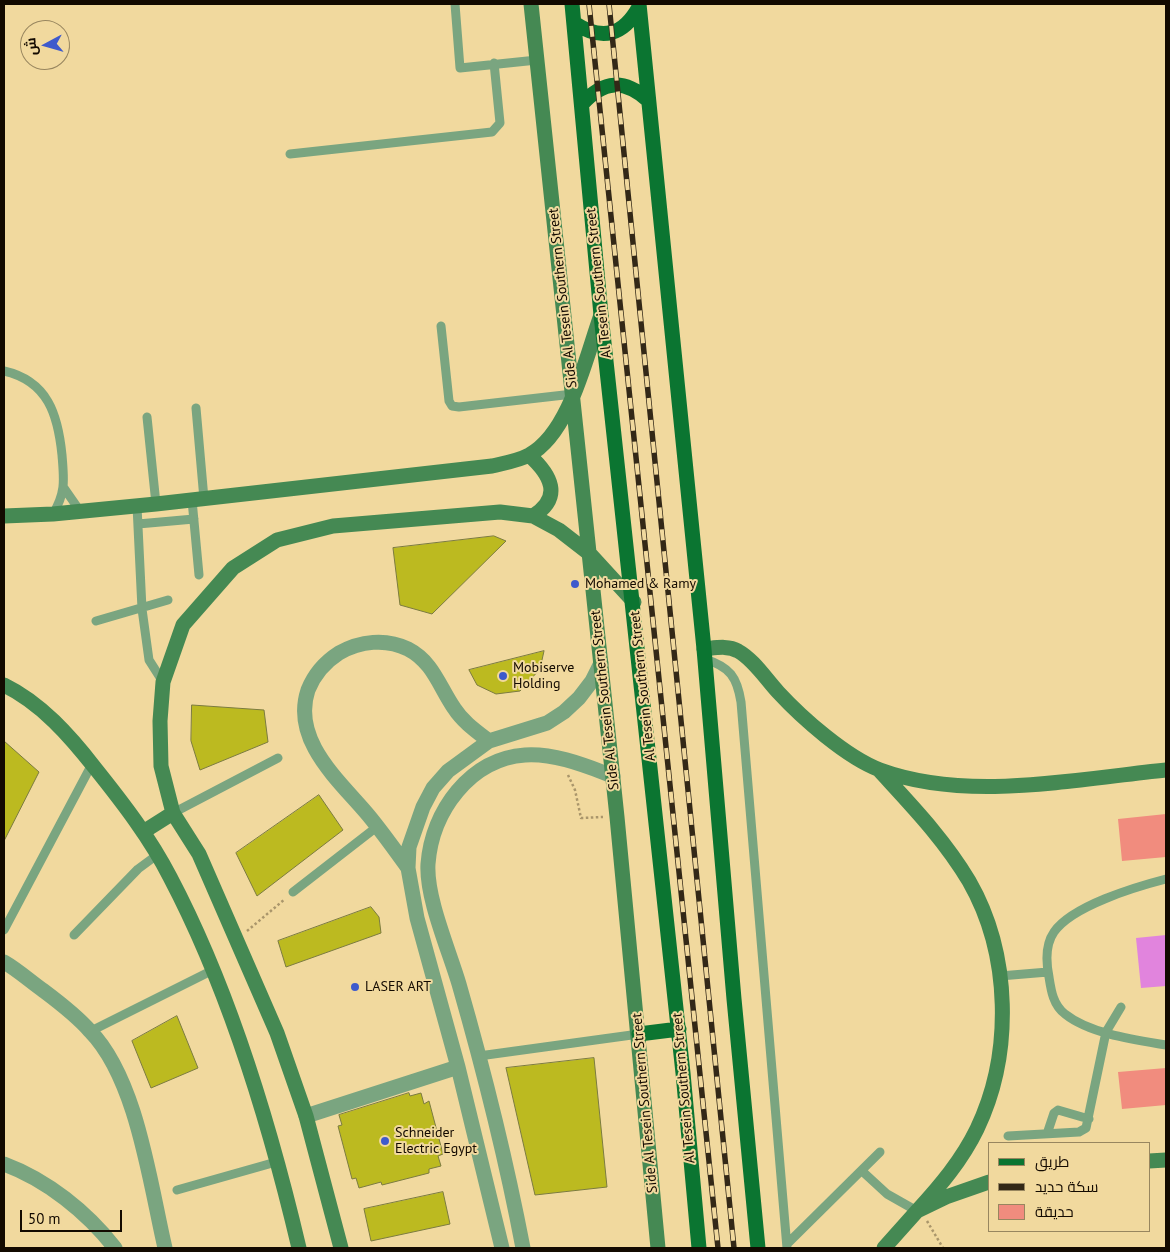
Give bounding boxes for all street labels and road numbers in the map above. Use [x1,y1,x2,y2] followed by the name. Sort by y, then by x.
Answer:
[545,207,581,389] street label: Side Al Tesein Southern Street
[583,207,615,359] street label: Al Tesein Southern Street
[587,609,623,791] street label: Side Al Tesein Southern Street
[627,610,659,762] street label: Al Tesein Southern Street
[629,1012,661,1194] street label: Side Al Tesein Southern Street
[669,1012,699,1164] street label: Al Tesein Southern Street

